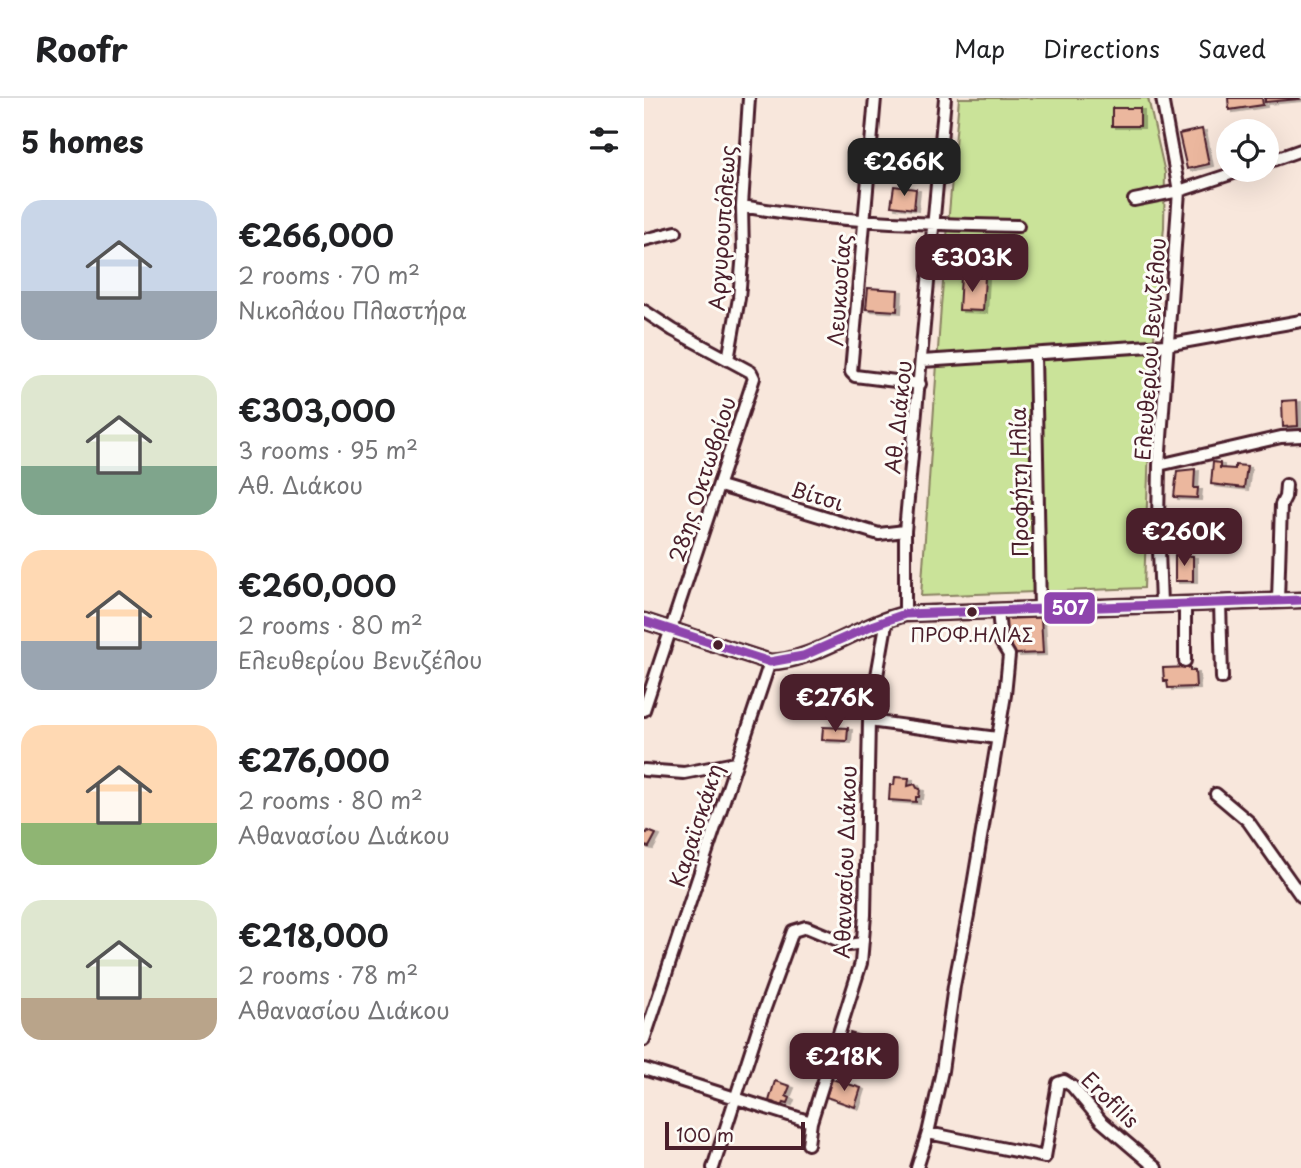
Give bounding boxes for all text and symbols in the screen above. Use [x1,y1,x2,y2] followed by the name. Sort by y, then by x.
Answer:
[35,23,128,73] text: Roofr
[954,30,1005,66] text: Map
[1043,30,1160,66] text: Directions
[1198,30,1266,66] text: Saved
[21,118,144,163] text: 5 homes
[1216,119,1279,182] map controls
[1216,119,1279,182] button: locate
[585,121,623,159] icon: filters
[855,139,953,198] pin: €266K
[864,143,944,178] text: €266K
[699,144,743,312] street label: Αργυρουπόλεως
[238,212,394,257] text: €266,000
[77,228,161,312] icon: home
[818,233,858,347] street label: Λευκωσίας
[923,234,1021,294] pin: €303K
[1125,237,1173,461] street label: Ελευθερίου Βενιζέλου
[931,239,1013,274] text: €303K
[238,257,420,292] text: 2 rooms · 70 m²
[238,292,467,327] text: Νικολάου Πλαστήρα
[875,359,919,475] street label: Αθ. Διάκου
[238,387,396,432] text: €303,000
[659,392,743,566] street label: 28ης Οκτωβρίου
[77,403,161,487] icon: home
[1001,407,1035,557] street label: Προφήτη Ηλία
[238,432,418,467] text: 3 rooms · 95 m²
[238,467,363,502] text: Αθ. Διάκου
[788,472,849,518] street label: Βίτσι
[1135,508,1233,568] pin: €260K
[1142,513,1226,548] text: €260K
[238,562,396,607] text: €260,000
[77,578,161,662] icon: home
[1043,591,1096,625] line badge: 507
[1052,593,1089,621] text: 507
[965,605,979,619] marker: ΠΡΟΦ.ΗΛΙΑΣ
[238,607,423,642] text: 2 rooms · 80 m²
[911,620,1033,648] place label: ΠΡΟΦ.ΗΛΙΑΣ
[711,638,725,652] unlabelled marker
[238,642,483,677] text: Ελευθερίου Βενιζέλου
[786,674,884,734] pin: €276K
[796,679,874,714] text: €276K
[238,737,390,782] text: €276,000
[77,753,161,837] icon: home
[660,759,730,891] street label: Καραϊσκάκη
[825,765,863,959] street label: Αθανασίου Διάκου
[238,782,423,817] text: 2 rooms · 80 m²
[238,817,450,852] text: Αθανασίου Διάκου
[238,912,389,957] text: €218,000
[77,928,161,1012] icon: home
[238,957,418,992] text: 2 rooms · 78 m²
[238,992,450,1027] text: Αθανασίου Διάκου
[795,1034,893,1093] pin: €218K
[806,1038,882,1073] text: €218K
[1075,1063,1147,1135] street label: Erofilis
[665,1119,805,1151] scale bar
[676,1120,734,1148] text: 100 m

